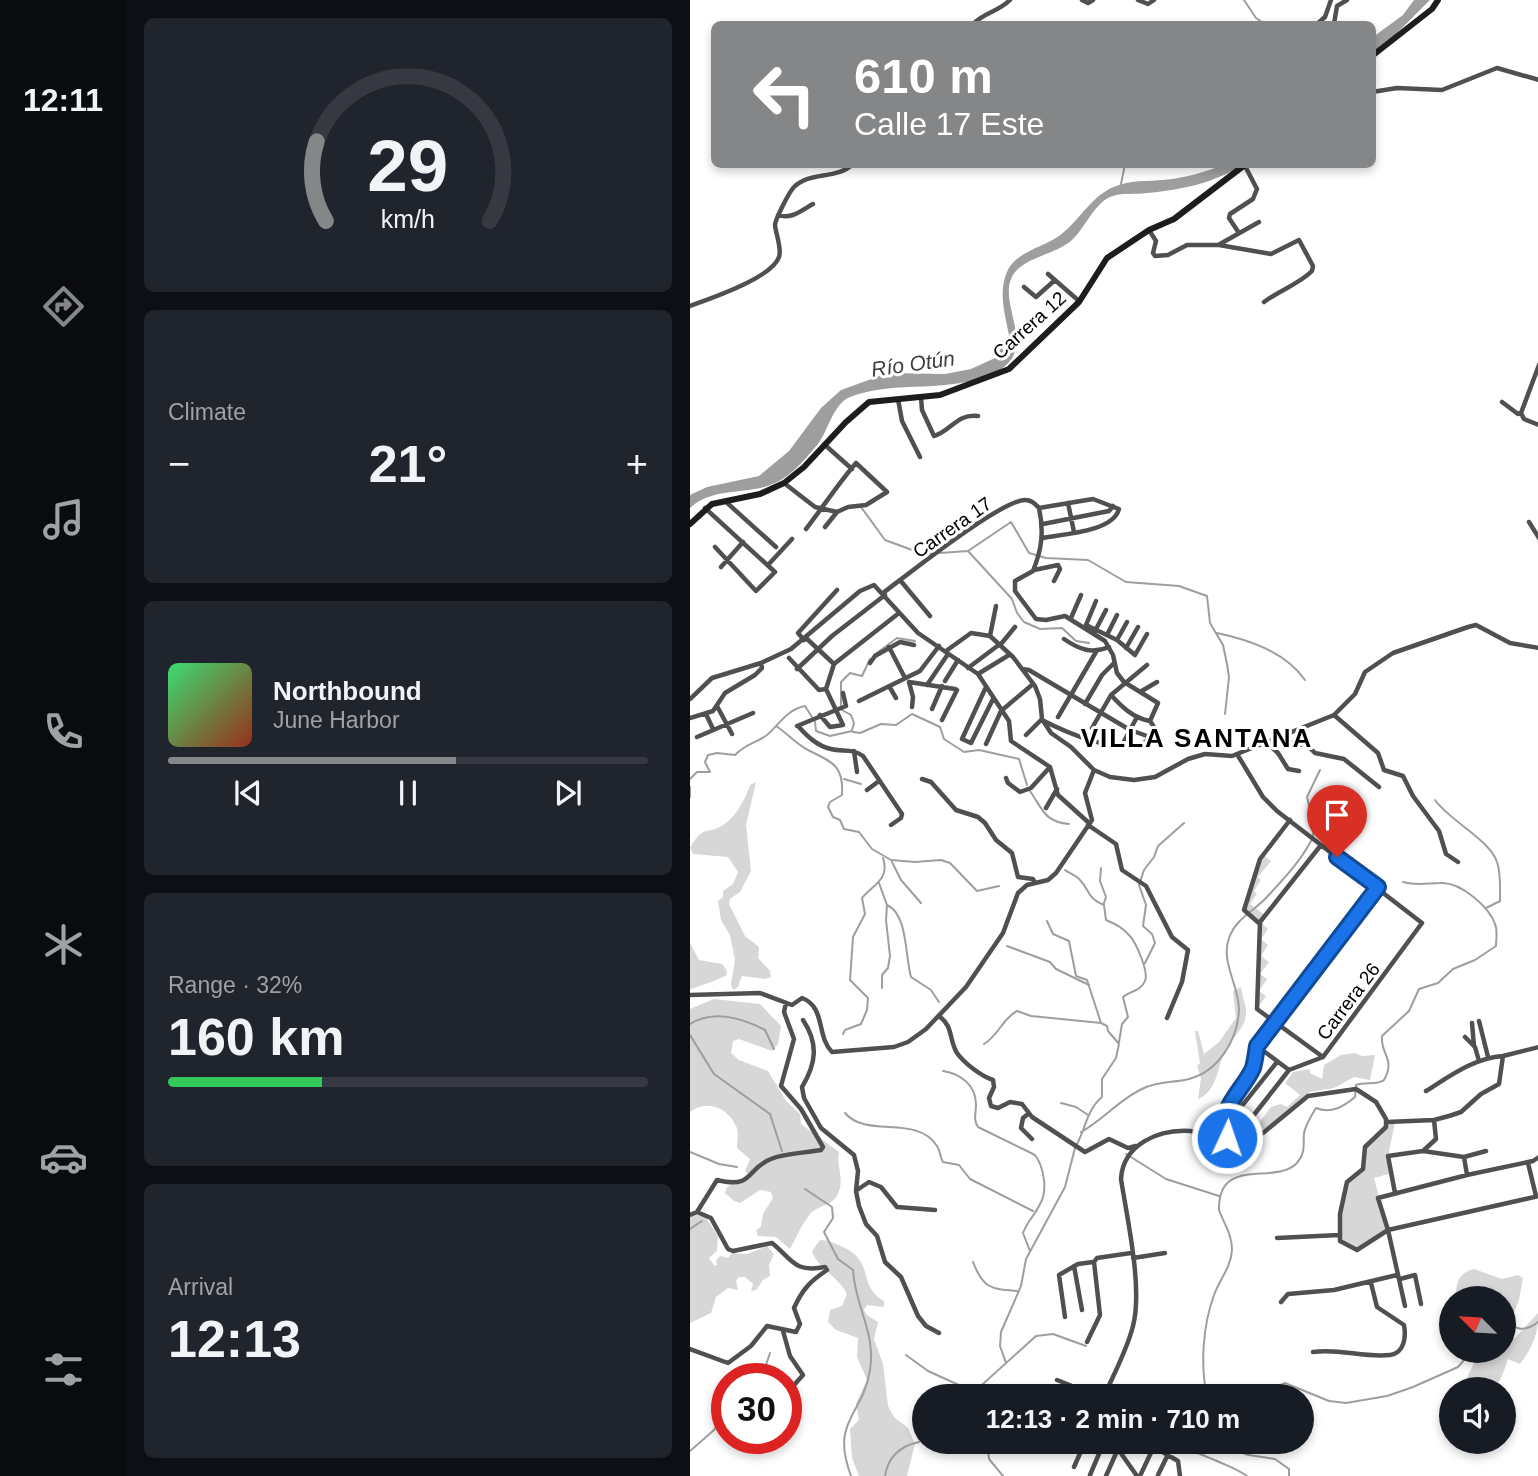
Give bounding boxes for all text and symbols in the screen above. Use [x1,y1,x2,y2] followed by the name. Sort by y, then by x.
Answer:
[739,49,830,140] icon: left
[854,49,993,103] text: 610 m
[23,82,103,118] text: 12:11
[854,106,1044,142] text: Calle 17 Este
[368,125,448,206] text: 29
[381,205,435,233] text: km/h
[39,282,88,331] icon: directions
[989,287,1070,364] street label: Carrera 12
[870,346,956,381] water label: Río Otún
[168,399,246,425] text: Climate
[369,435,447,493] text: 21°
[168,443,190,485] text: −
[626,443,648,485] text: +
[909,493,996,562] street label: Carrera 17
[39,495,88,544] icon: music
[273,676,422,706] text: Northbound
[39,707,88,756] icon: phone
[273,707,400,733] text: June Harbor
[1081,723,1313,753] district label: VILLA SANTANA
[229,774,267,812] icon: previous
[389,774,427,812] icon: pause
[549,774,587,812] icon: next
[1307,785,1367,857] pin
[1318,796,1356,834] icon: arrive
[39,920,88,969] icon: climate
[1313,959,1384,1044] street label: Carrera 26
[168,972,302,998] text: Range · 32%
[168,1008,344,1066] text: 160 km
[1190,1101,1264,1175] position arrow
[39,1133,88,1182] icon: car
[168,1274,233,1300] text: Arrival
[1439,1286,1516,1363] north arrow
[1439,1286,1516,1454] map controls
[168,1310,301,1368] text: 12:13
[39,1345,88,1394] icon: filters
[711,1363,802,1454] speed limit sign: 30
[1439,1377,1516,1454] button: sound
[986,1404,1240,1434] text: 12:13 · 2 min · 710 m

